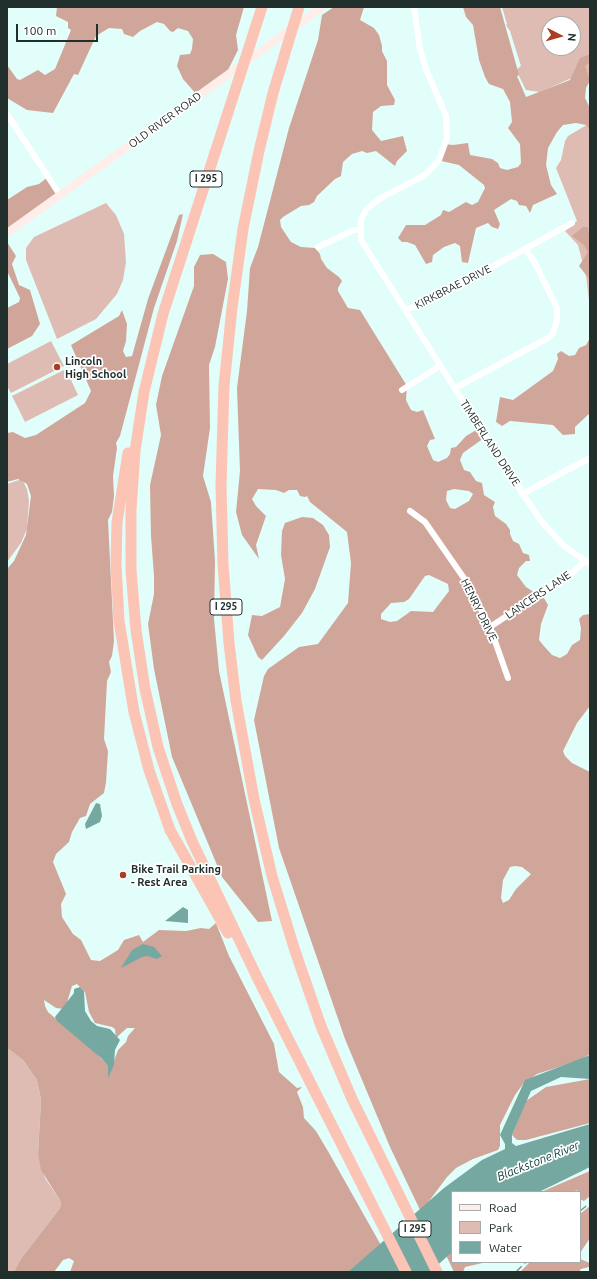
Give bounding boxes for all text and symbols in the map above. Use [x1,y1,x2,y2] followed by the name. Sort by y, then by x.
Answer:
[18,16,100,42] scale bar
[541,16,581,56] north arrow
[23,24,56,37] text: 100 m
[566,32,578,42] text: N
[126,89,204,151] street label: OLD RIVER ROAD
[190,171,222,187] road number: I 295
[413,262,493,312] street label: KIRKBRAE DRIVE
[65,354,126,380] place label: Lincoln High School
[52,362,62,372] marker: Lincoln High School
[457,397,523,489] street label: TIMBERLAND DRIVE
[503,568,573,622] street label: LANCERS LANE
[458,577,500,643] street label: HENRY DRIVE
[210,599,242,615] road number: I 295
[131,862,221,888] place label: Bike Trail Parking - Rest Area
[118,870,128,880] marker: Bike Trail Parking - Rest Area
[495,1138,581,1184] water label: Blackstone River
[451,1191,581,1263] legend
[489,1201,517,1214] text: Road
[399,1221,431,1237] road number: I 295
[489,1221,513,1234] text: Park
[489,1241,522,1254] text: Water

